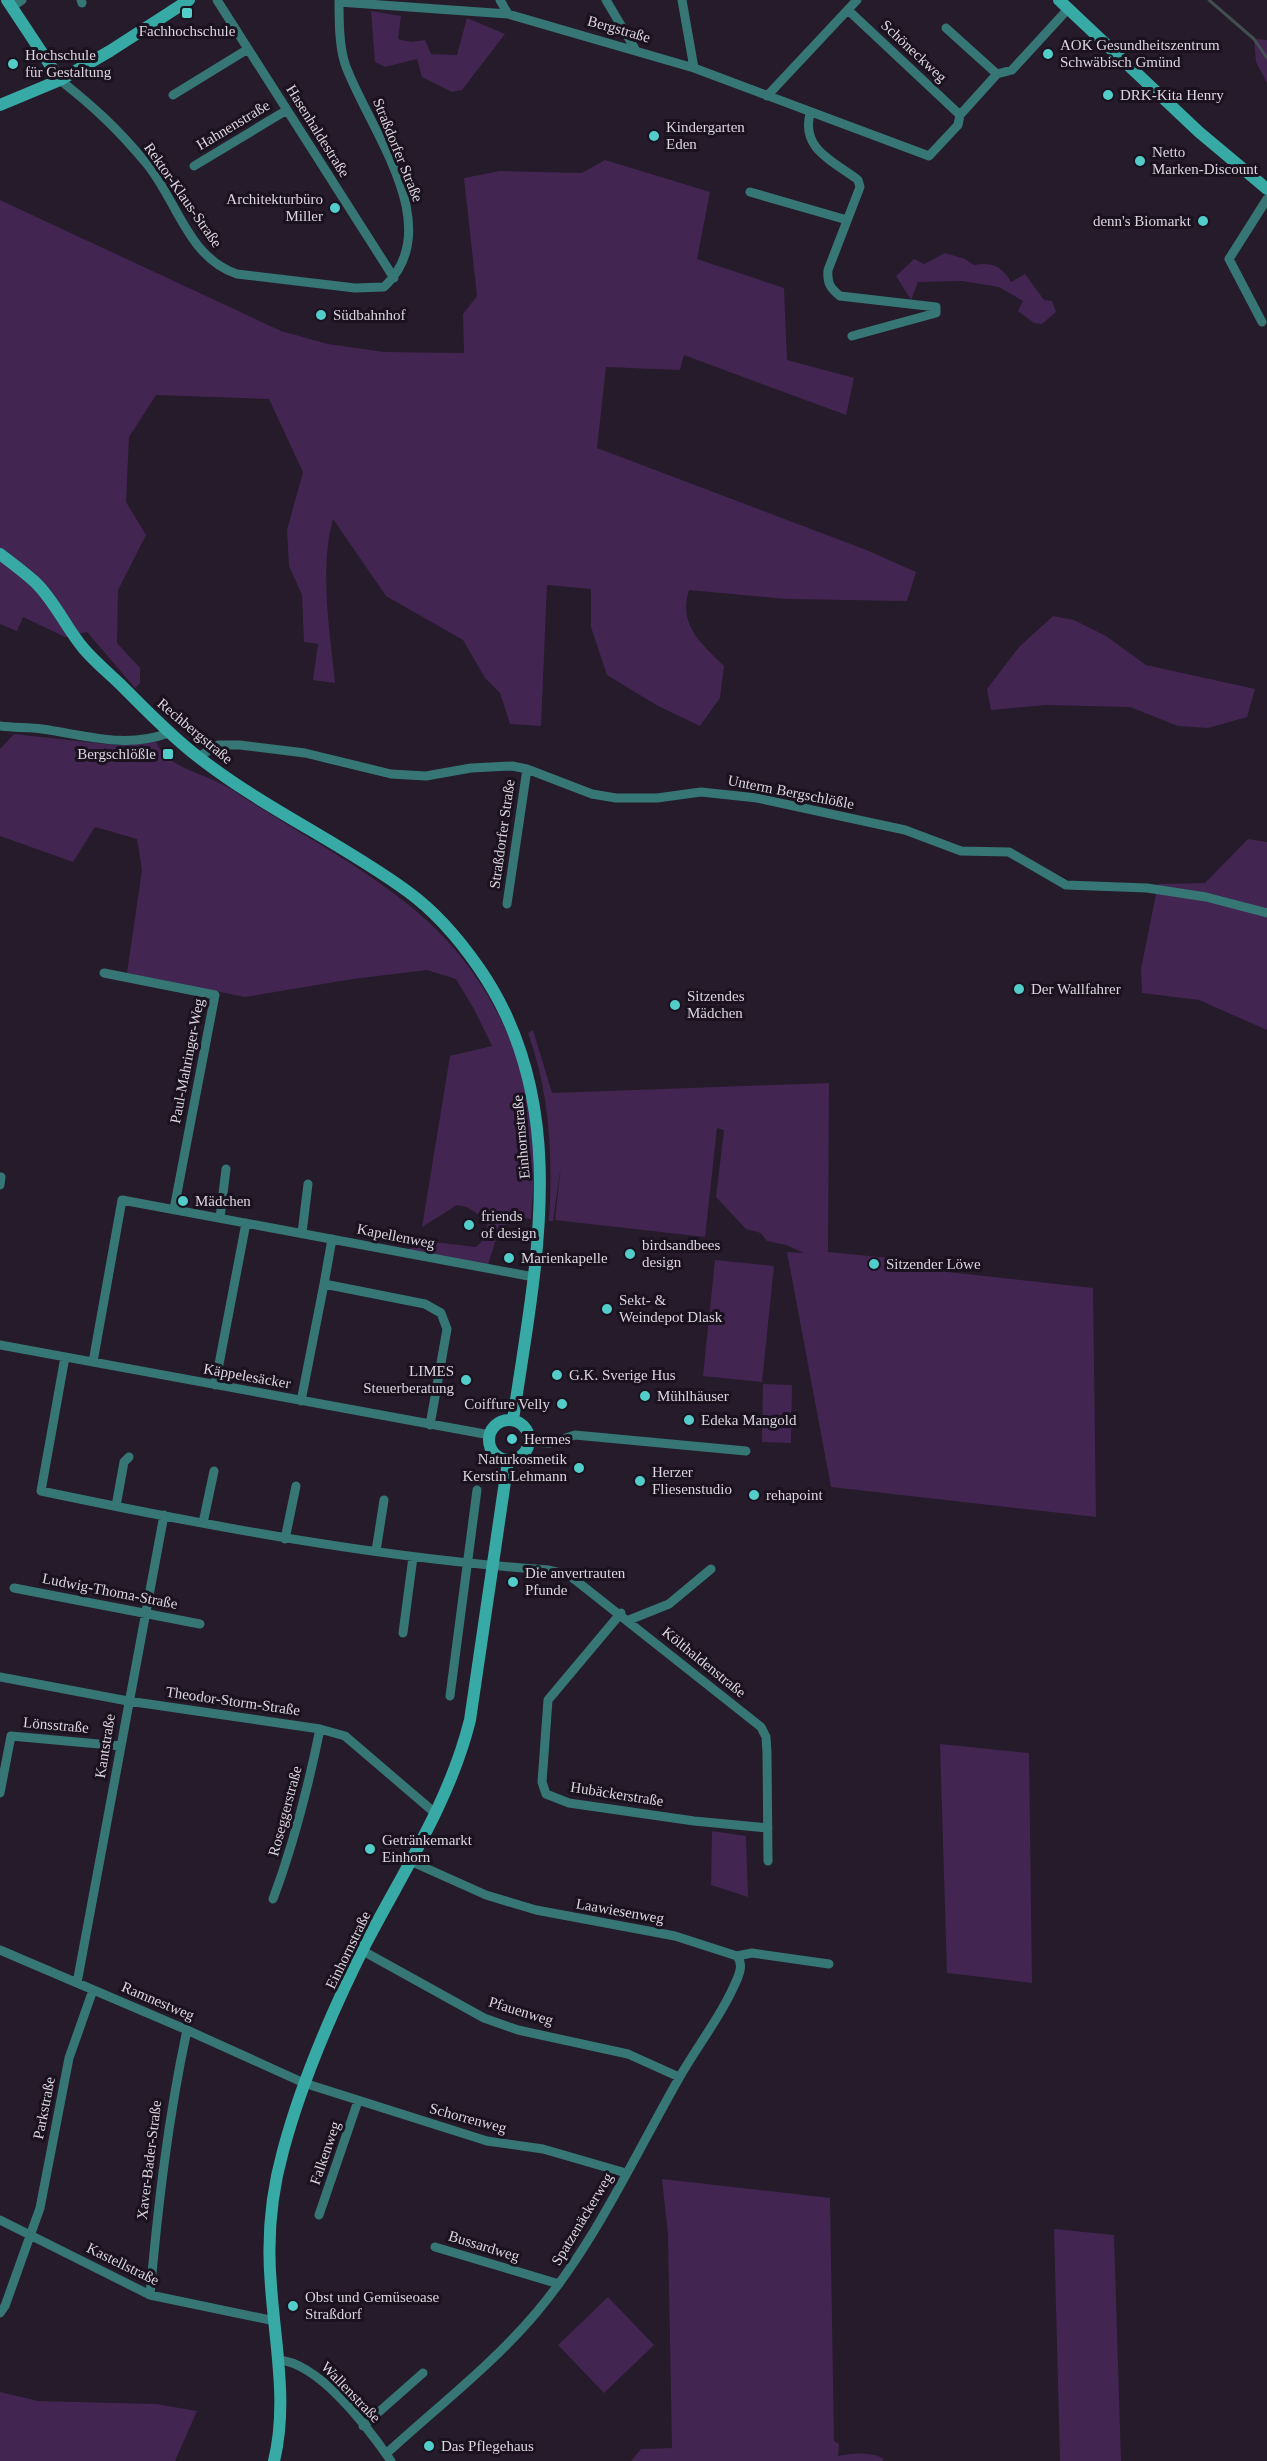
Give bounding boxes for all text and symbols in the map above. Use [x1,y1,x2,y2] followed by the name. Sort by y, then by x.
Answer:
[180,6,194,20] marker: Fachhochschule
[586,12,653,46] street label: Bergstraße
[878,17,950,86] street label: Schöneckweg
[139,23,236,39] place label: Fachhochschule
[1060,37,1220,70] place label: AOK Gesundheitszentrum Schwäbisch Gmünd
[25,47,112,80] place label: Hochschule für Gestaltung
[1041,47,1055,61] marker: AOK Gesundheitszentrum Schwäbisch Gmünd
[6,57,20,71] marker: Hochschule für Gestaltung
[283,82,353,180] street label: Hasenhaldestraße
[1120,87,1224,103] place label: DRK-Kita Henry
[1101,88,1115,102] marker: DRK-Kita Henry
[370,96,426,204] street label: Straßdorfer Straße
[194,97,273,153] street label: Hahnenstraße
[666,119,745,152] place label: Kindergarten Eden
[647,129,661,143] marker: Kindergarten Eden
[141,140,225,251] street label: Rektor-Klaus-Straße
[1152,144,1259,177] place label: Netto Marken-Discount
[1133,154,1147,168] marker: Netto Marken-Discount
[226,191,323,224] place label: Architekturbüro Miller
[328,201,342,215] marker: Architekturbüro Miller
[1093,213,1192,229] place label: denn's Biomarkt
[1196,214,1210,228] marker: denn's Biomarkt
[333,307,406,323] place label: Südbahnhof
[314,308,328,322] marker: Südbahnhof
[154,695,236,767] street label: Rechbergstraße
[77,746,156,762] place label: Bergschlößle
[161,747,175,761] marker: Bergschlößle
[726,772,856,812] street label: Unterm Bergschlößle
[486,778,518,890] street label: Straßdorfer Straße
[1031,981,1121,997] place label: Der Wallfahrer
[1012,982,1026,996] marker: Der Wallfahrer
[687,988,745,1021] place label: Sitzendes Mädchen
[167,997,207,1125] street label: Paul-Mahringer-Weg
[668,998,682,1012] marker: Sitzendes Mädchen
[509,1094,533,1180] street label: Einhornstraße
[195,1193,251,1209] place label: Mädchen
[176,1194,190,1208] marker: Mädchen
[481,1208,537,1241] place label: friends of design
[462,1218,476,1232] marker: friends of design
[356,1221,437,1251] street label: Kapellenweg
[642,1237,720,1270] place label: birdsandbees design
[623,1247,637,1261] marker: birdsandbees design
[521,1250,608,1266] place label: Marienkapelle
[502,1251,516,1265] marker: Marienkapelle
[886,1256,981,1272] place label: Sitzender Löwe
[867,1257,881,1271] marker: Sitzender Löwe
[619,1292,723,1325] place label: Sekt- & Weindepot Dlask
[600,1302,614,1316] marker: Sekt- & Weindepot Dlask
[202,1360,292,1392] street label: Käppelesäcker
[363,1363,454,1396] place label: LIMES Steuerberatung
[569,1367,676,1383] place label: G.K. Sverige Hus
[550,1368,564,1382] marker: G.K. Sverige Hus
[459,1373,473,1387] marker: LIMES Steuerberatung
[657,1388,729,1404] place label: Mühlhäuser
[638,1389,652,1403] marker: Mühlhäuser
[464,1396,550,1412] place label: Coiffure Velly
[555,1397,569,1411] marker: Coiffure Velly
[701,1412,797,1428] place label: Edeka Mangold
[682,1413,696,1427] marker: Edeka Mangold
[524,1431,571,1447] place label: Hermes
[505,1432,519,1446] marker: Hermes
[462,1451,567,1484] place label: Naturkosmetik Kerstin Lehmann
[572,1461,586,1475] marker: Naturkosmetik Kerstin Lehmann
[652,1464,732,1497] place label: Herzer Fliesenstudio
[633,1474,647,1488] marker: Herzer Fliesenstudio
[766,1487,823,1503] place label: rehapoint
[747,1488,761,1502] marker: rehapoint
[525,1565,626,1598] place label: Die anvertrauten Pfunde
[41,1570,179,1612] street label: Ludwig-Thoma-Straße
[506,1575,520,1589] marker: Die anvertrauten Pfunde
[659,1624,749,1701] street label: Költhaldenstraße
[165,1684,302,1718] street label: Theodor-Storm-Straße
[92,1712,118,1779] street label: Kantstraße
[23,1714,90,1736] street label: Lönsstraße
[265,1764,305,1858] street label: Roseggerstraße
[569,1779,665,1809] street label: Hubäckerstraße
[382,1832,473,1865] place label: Getränkemarkt Einhorn
[363,1842,377,1856] marker: Getränkemarkt Einhorn
[575,1895,666,1927] street label: Laawiesenweg
[322,1908,374,1991] street label: Einhornstraße
[119,1978,197,2024] street label: Ramnestweg
[487,1994,556,2029] street label: Pfauenweg
[30,2075,58,2141] street label: Parkstraße
[134,2099,164,2221] street label: Xaver-Bader-Straße
[428,2100,509,2136] street label: Schorrenweg
[307,2119,343,2187] street label: Falkenweg
[548,2169,616,2268] street label: Spatzenäckerweg
[447,2228,522,2265] street label: Bussardweg
[84,2240,162,2289] street label: Kastellstraße
[305,2289,439,2322] place label: Obst und Gemüseoase Straßdorf
[286,2299,300,2313] marker: Obst und Gemüseoase Straßdorf
[318,2358,384,2426] street label: Wallenstraße
[441,2438,534,2454] place label: Das Pflegehaus
[422,2439,436,2453] marker: Das Pflegehaus

